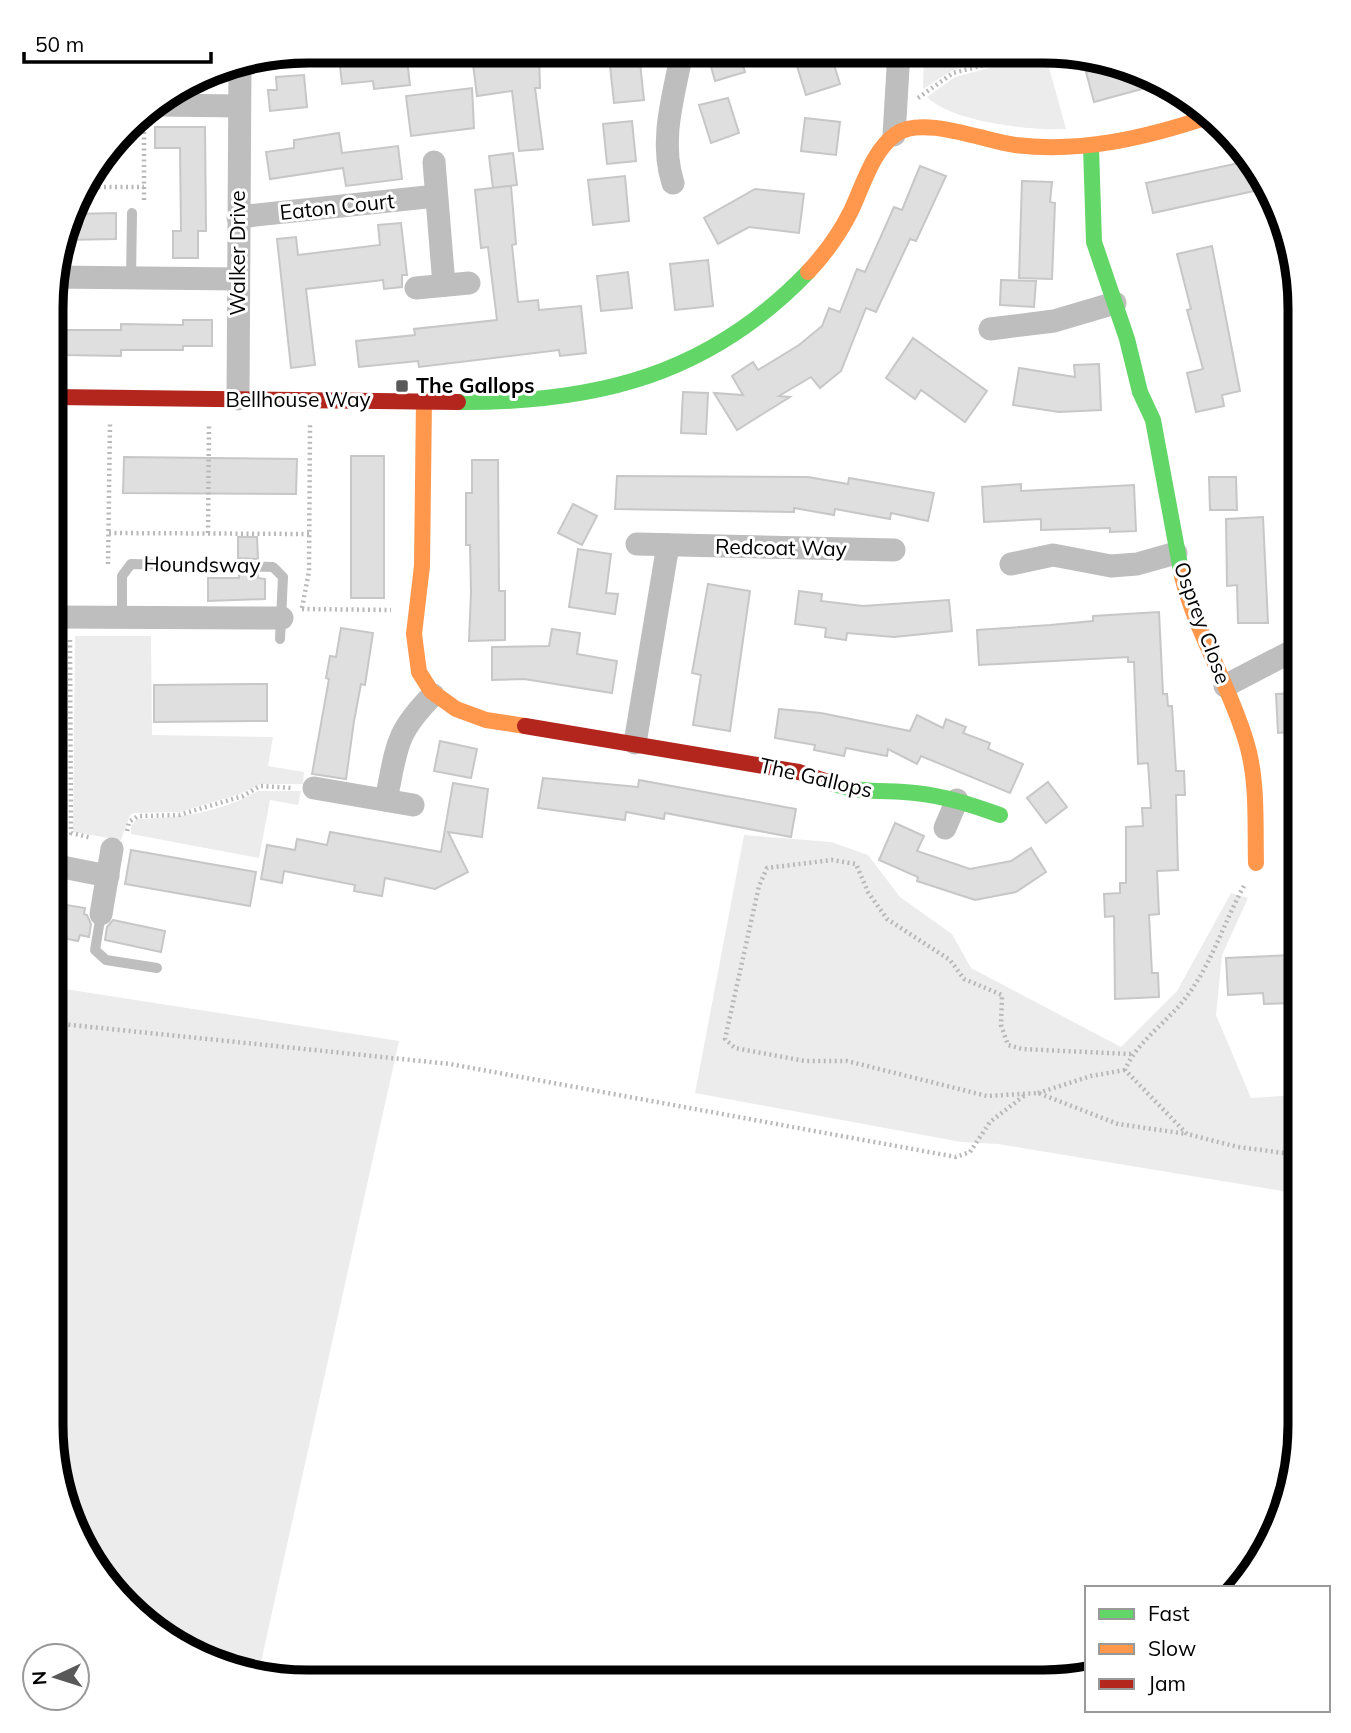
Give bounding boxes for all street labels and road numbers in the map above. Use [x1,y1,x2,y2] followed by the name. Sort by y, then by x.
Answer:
[278,187,395,225] street label: Eaton Court
[224,190,250,316] street label: Walker Drive
[225,386,371,412] street label: Bellhouse Way
[715,533,847,561] street label: Redcoat Way
[143,550,261,578] street label: Houndsway
[1169,558,1237,687] street label: Osprey Close
[757,751,875,803] street label: The Gallops

